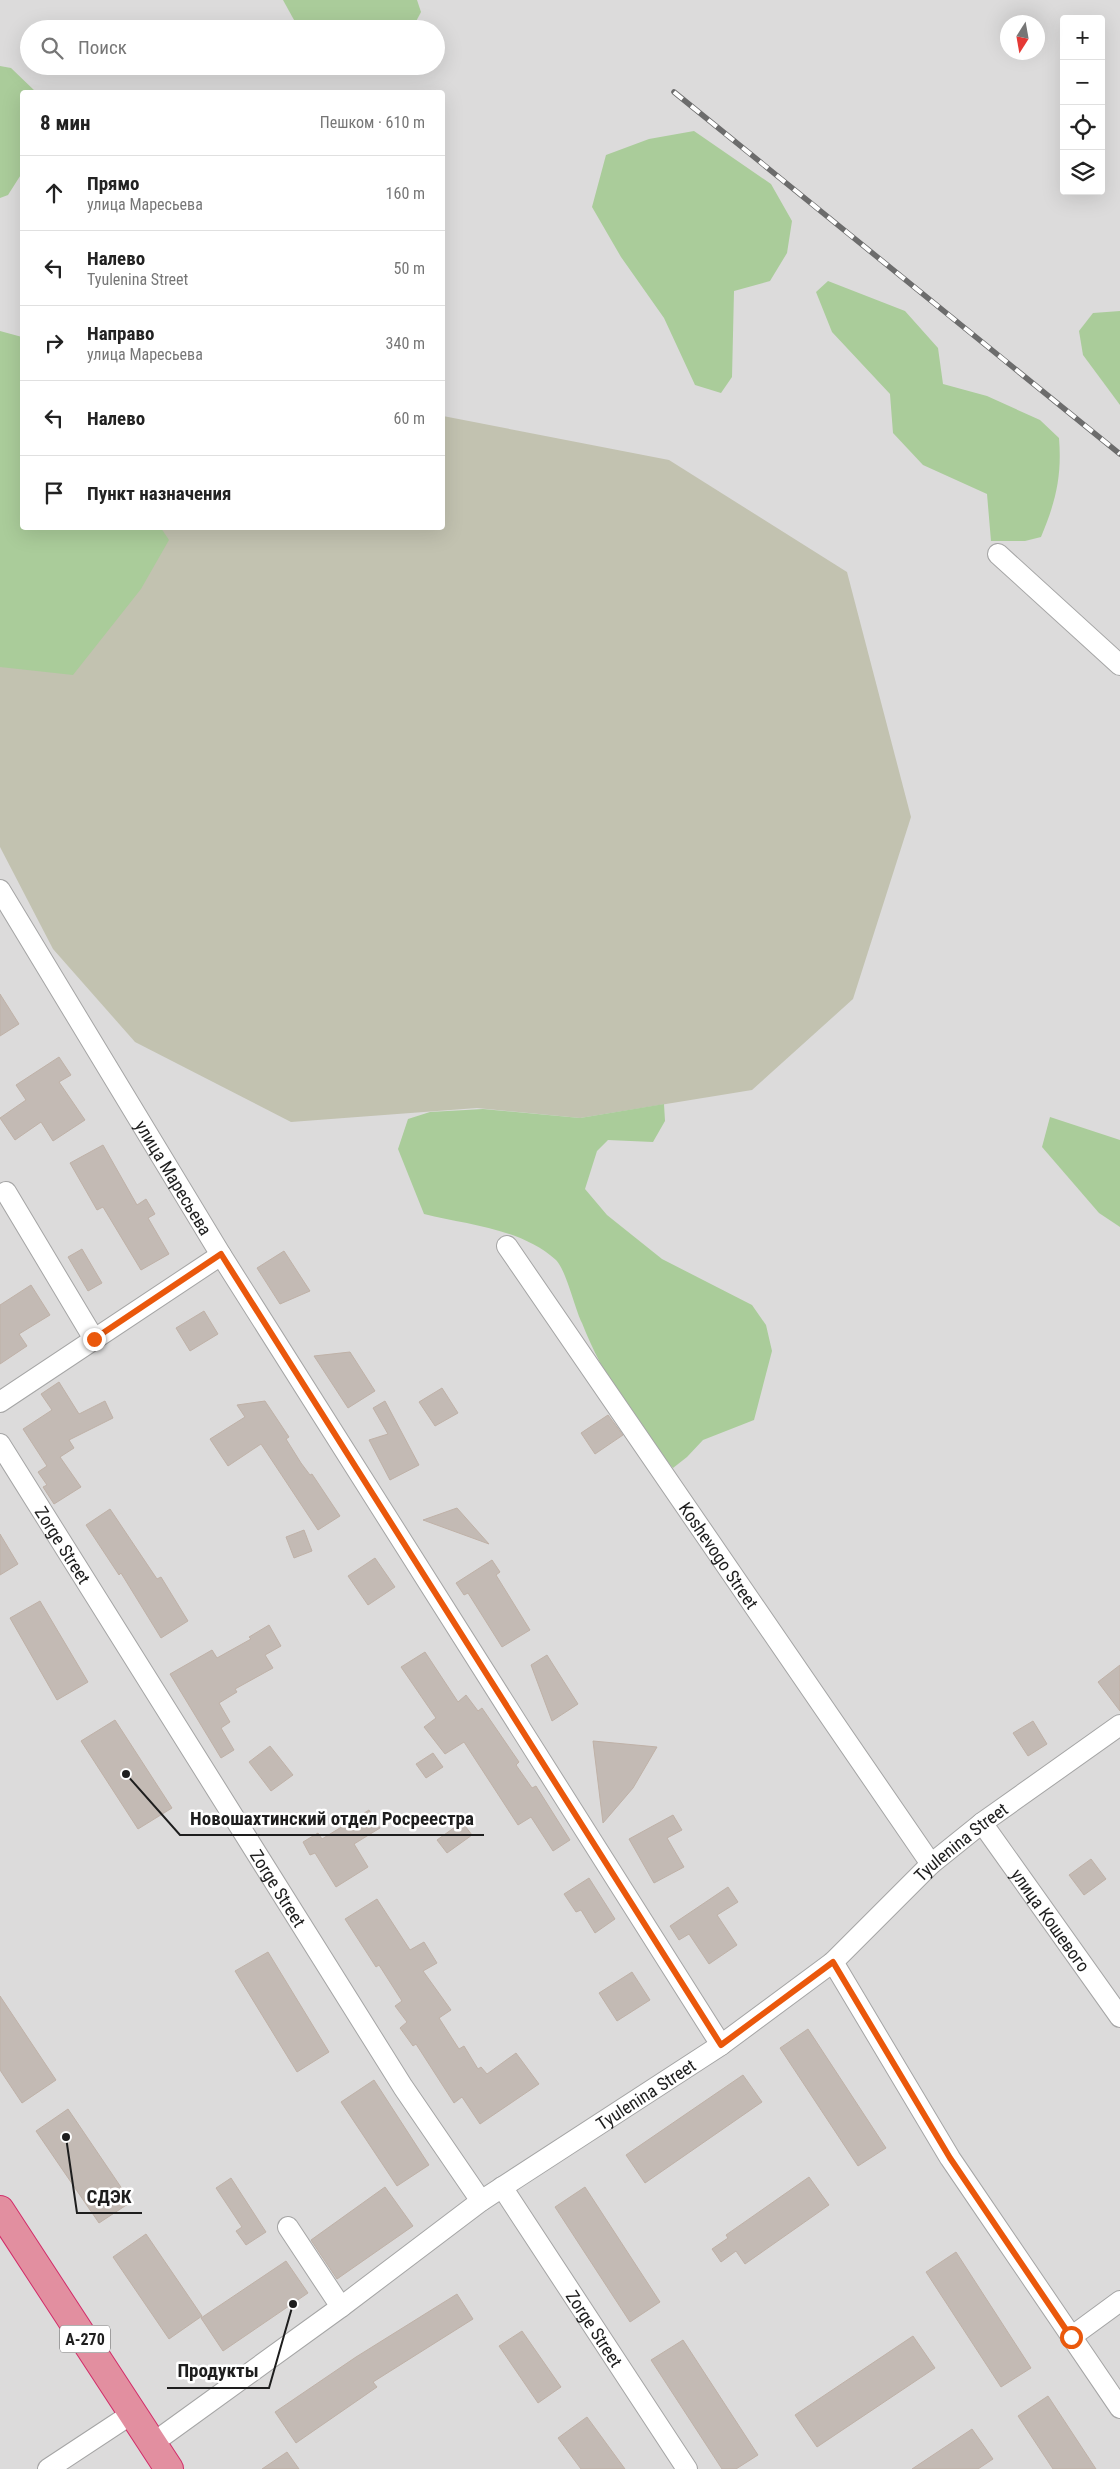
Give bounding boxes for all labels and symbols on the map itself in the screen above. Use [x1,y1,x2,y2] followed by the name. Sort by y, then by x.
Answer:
[1000,15,1045,60] north arrow
[131,1116,217,1239] street label: улица Маресьева
[83,1328,106,1351] route end
[675,1498,763,1613] street label: Koshevogo Street
[31,1502,95,1587] street label: Zorge Street
[909,1798,1012,1886] street label: Tyulenina Street
[180,1801,484,1835] callout: Новошахтинский отдел Росреестра
[190,1807,474,1830] text: Новошахтинский отдел Росреестра
[246,1845,310,1931] street label: Zorge Street
[1007,1864,1095,1976] street label: улица Кошевого
[592,2054,699,2134] street label: Tyulenina Street
[77,2179,142,2213] callout: СДЭК
[87,2185,132,2208] text: СДЭК
[562,2286,627,2371] street label: Zorge Street
[60,2326,110,2352] road number: А-270
[1060,2326,1083,2349] route start
[167,2354,269,2388] callout: Продукты
[177,2359,259,2382] text: Продукты

